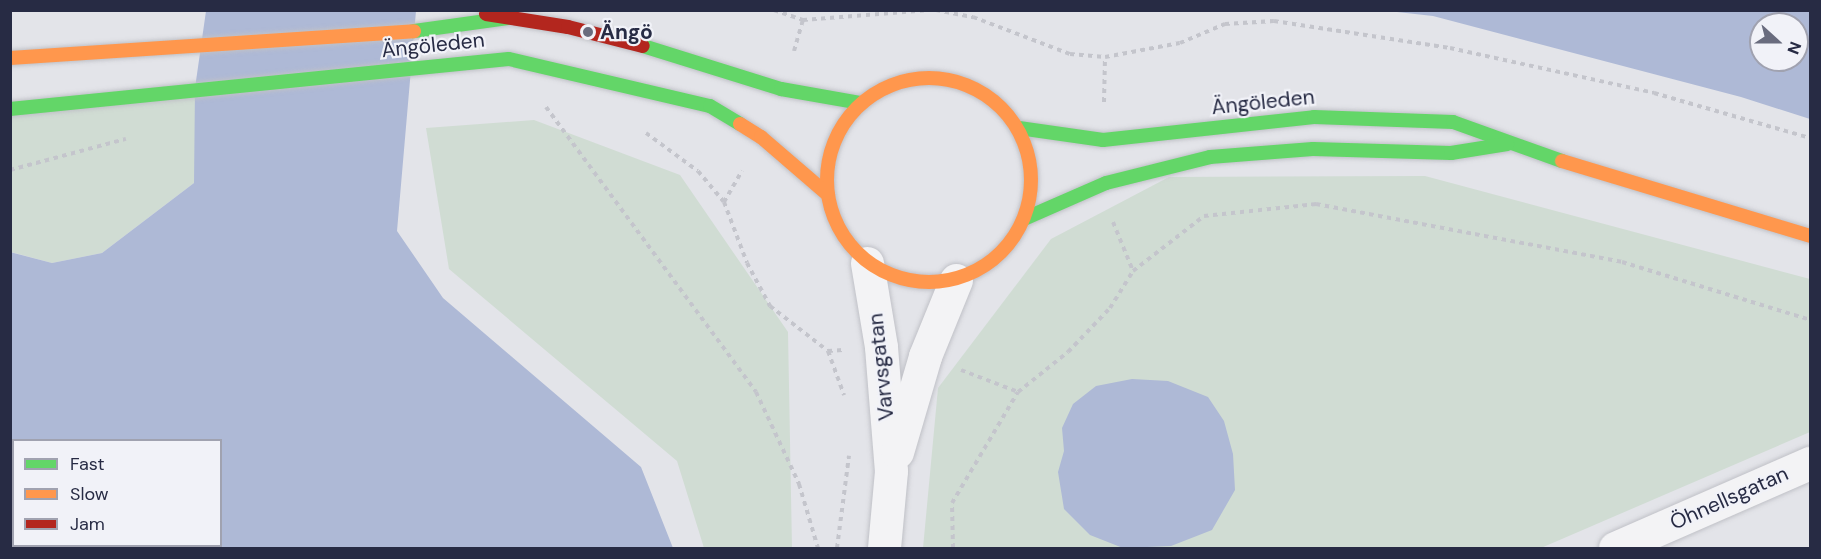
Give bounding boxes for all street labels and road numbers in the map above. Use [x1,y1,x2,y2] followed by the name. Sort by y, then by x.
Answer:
[380,27,486,63] street label: Ängöleden
[1210,84,1316,120] street label: Ängöleden
[863,312,899,422] street label: Varvsgatan
[1666,461,1792,535] street label: Öhnellsgatan

